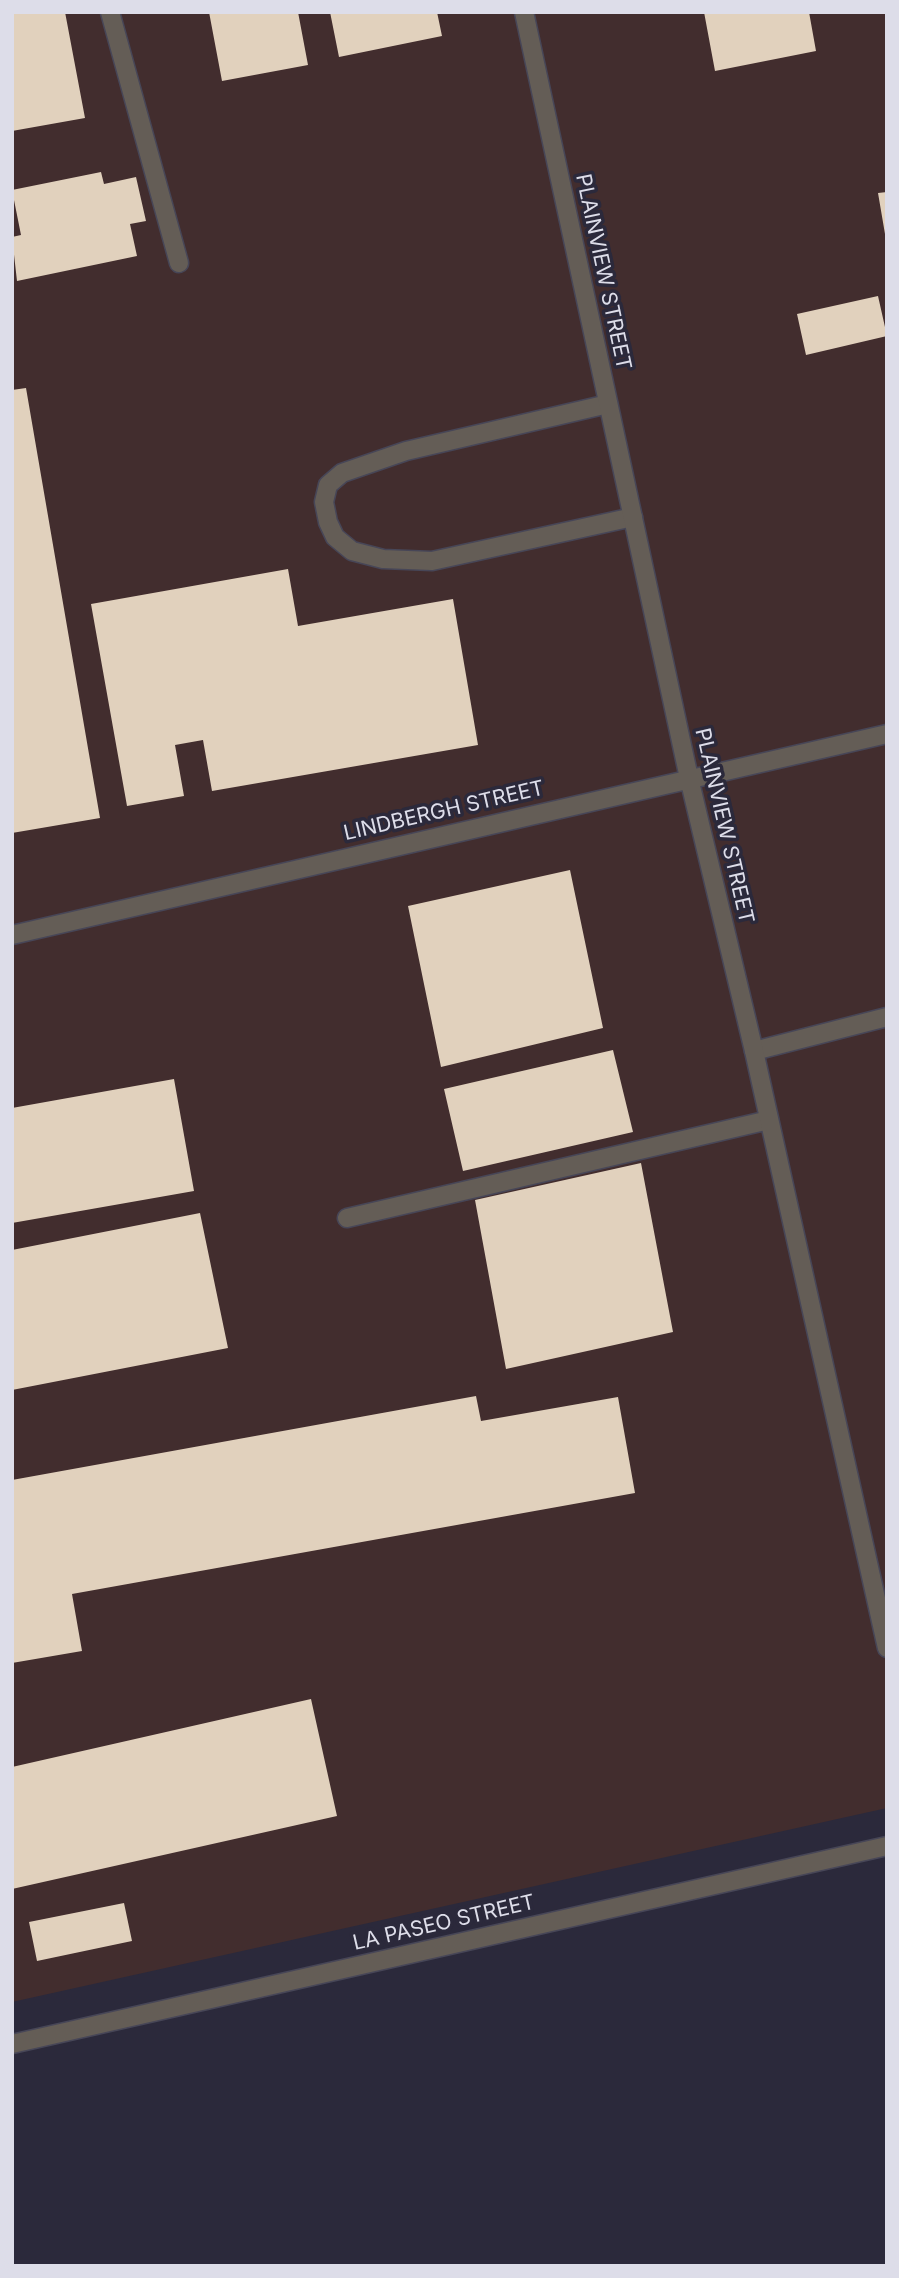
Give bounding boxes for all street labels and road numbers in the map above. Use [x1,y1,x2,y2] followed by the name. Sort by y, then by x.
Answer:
[570,172,636,372] street label: PLAINVIEW STREET
[689,726,759,926] street label: PLAINVIEW STREET
[341,776,547,846] street label: LINDBERGH STREET
[351,1890,537,1956] street label: LA PASEO STREET

